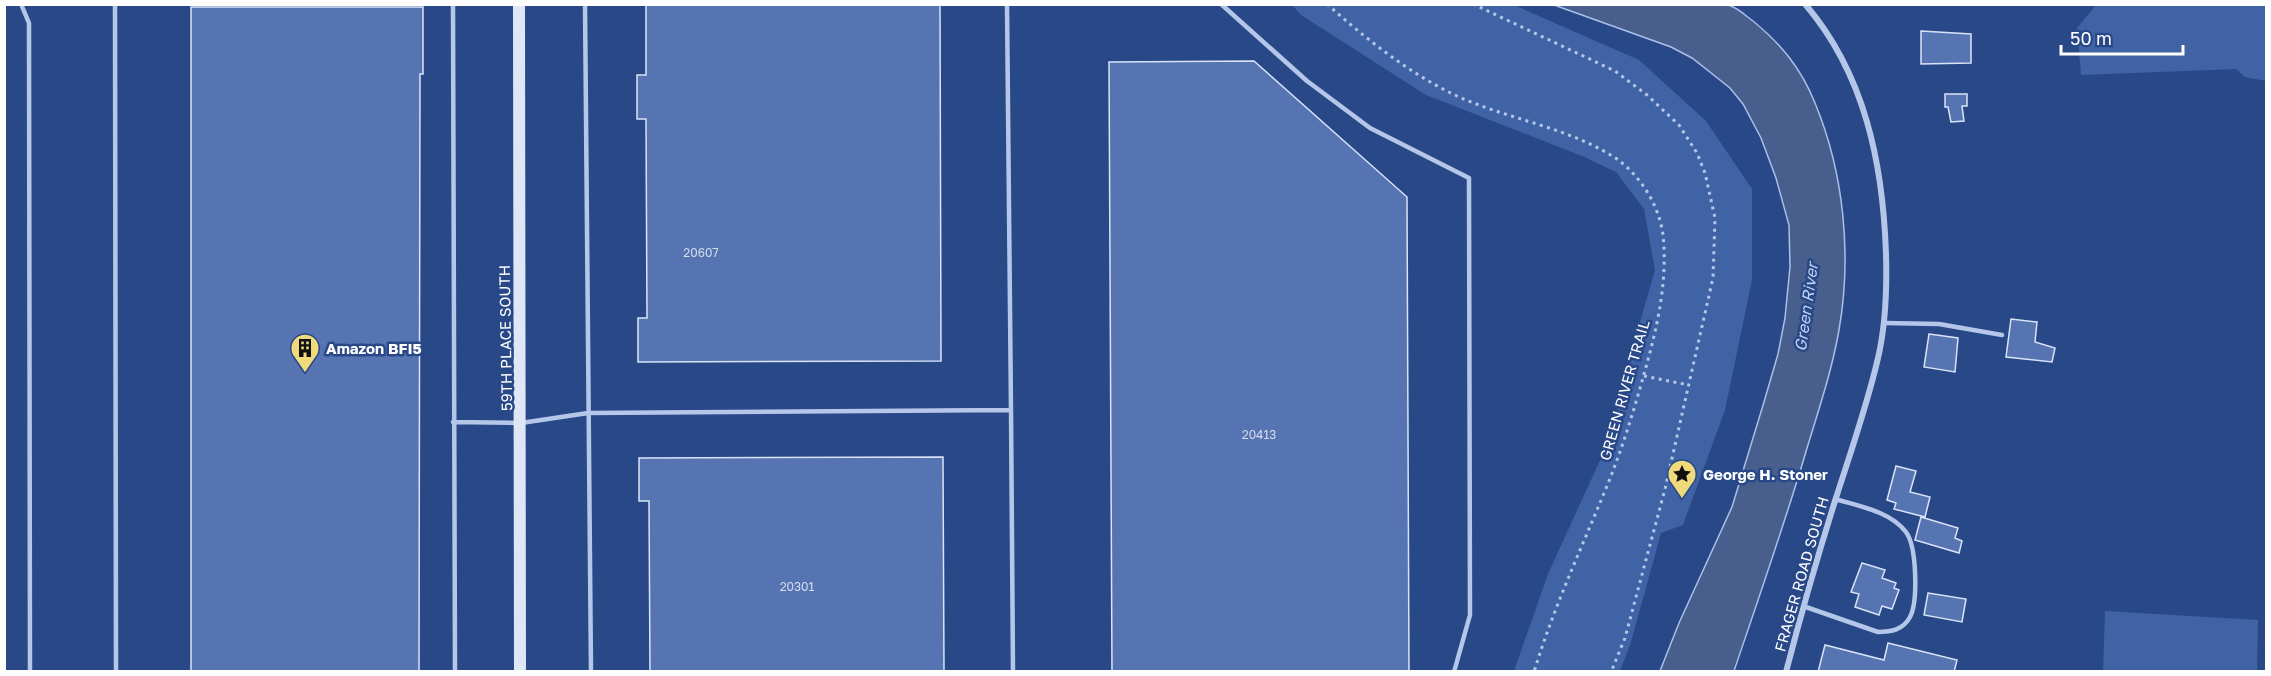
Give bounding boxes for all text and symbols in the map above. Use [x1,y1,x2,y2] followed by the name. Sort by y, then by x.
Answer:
[2061,18,2182,56] scale bar
[2070,27,2112,49] text: 50 m
[683,245,719,260] house number: 20607
[1790,259,1822,353] water label: Green River
[495,265,515,411] street label: 59TH PLACE SOUTH
[1595,317,1653,462] street label: GREEN RIVER TRAIL
[289,332,321,374] building icon: Amazon BFI5
[326,339,422,357] place label: Amazon BFI5
[1242,427,1276,442] house number: 20413
[1666,458,1698,500] place icon: George H. Stoner
[1703,465,1828,483] place label: George H. Stoner
[1770,495,1832,653] street label: FRAGER ROAD SOUTH
[780,579,815,594] house number: 20301

